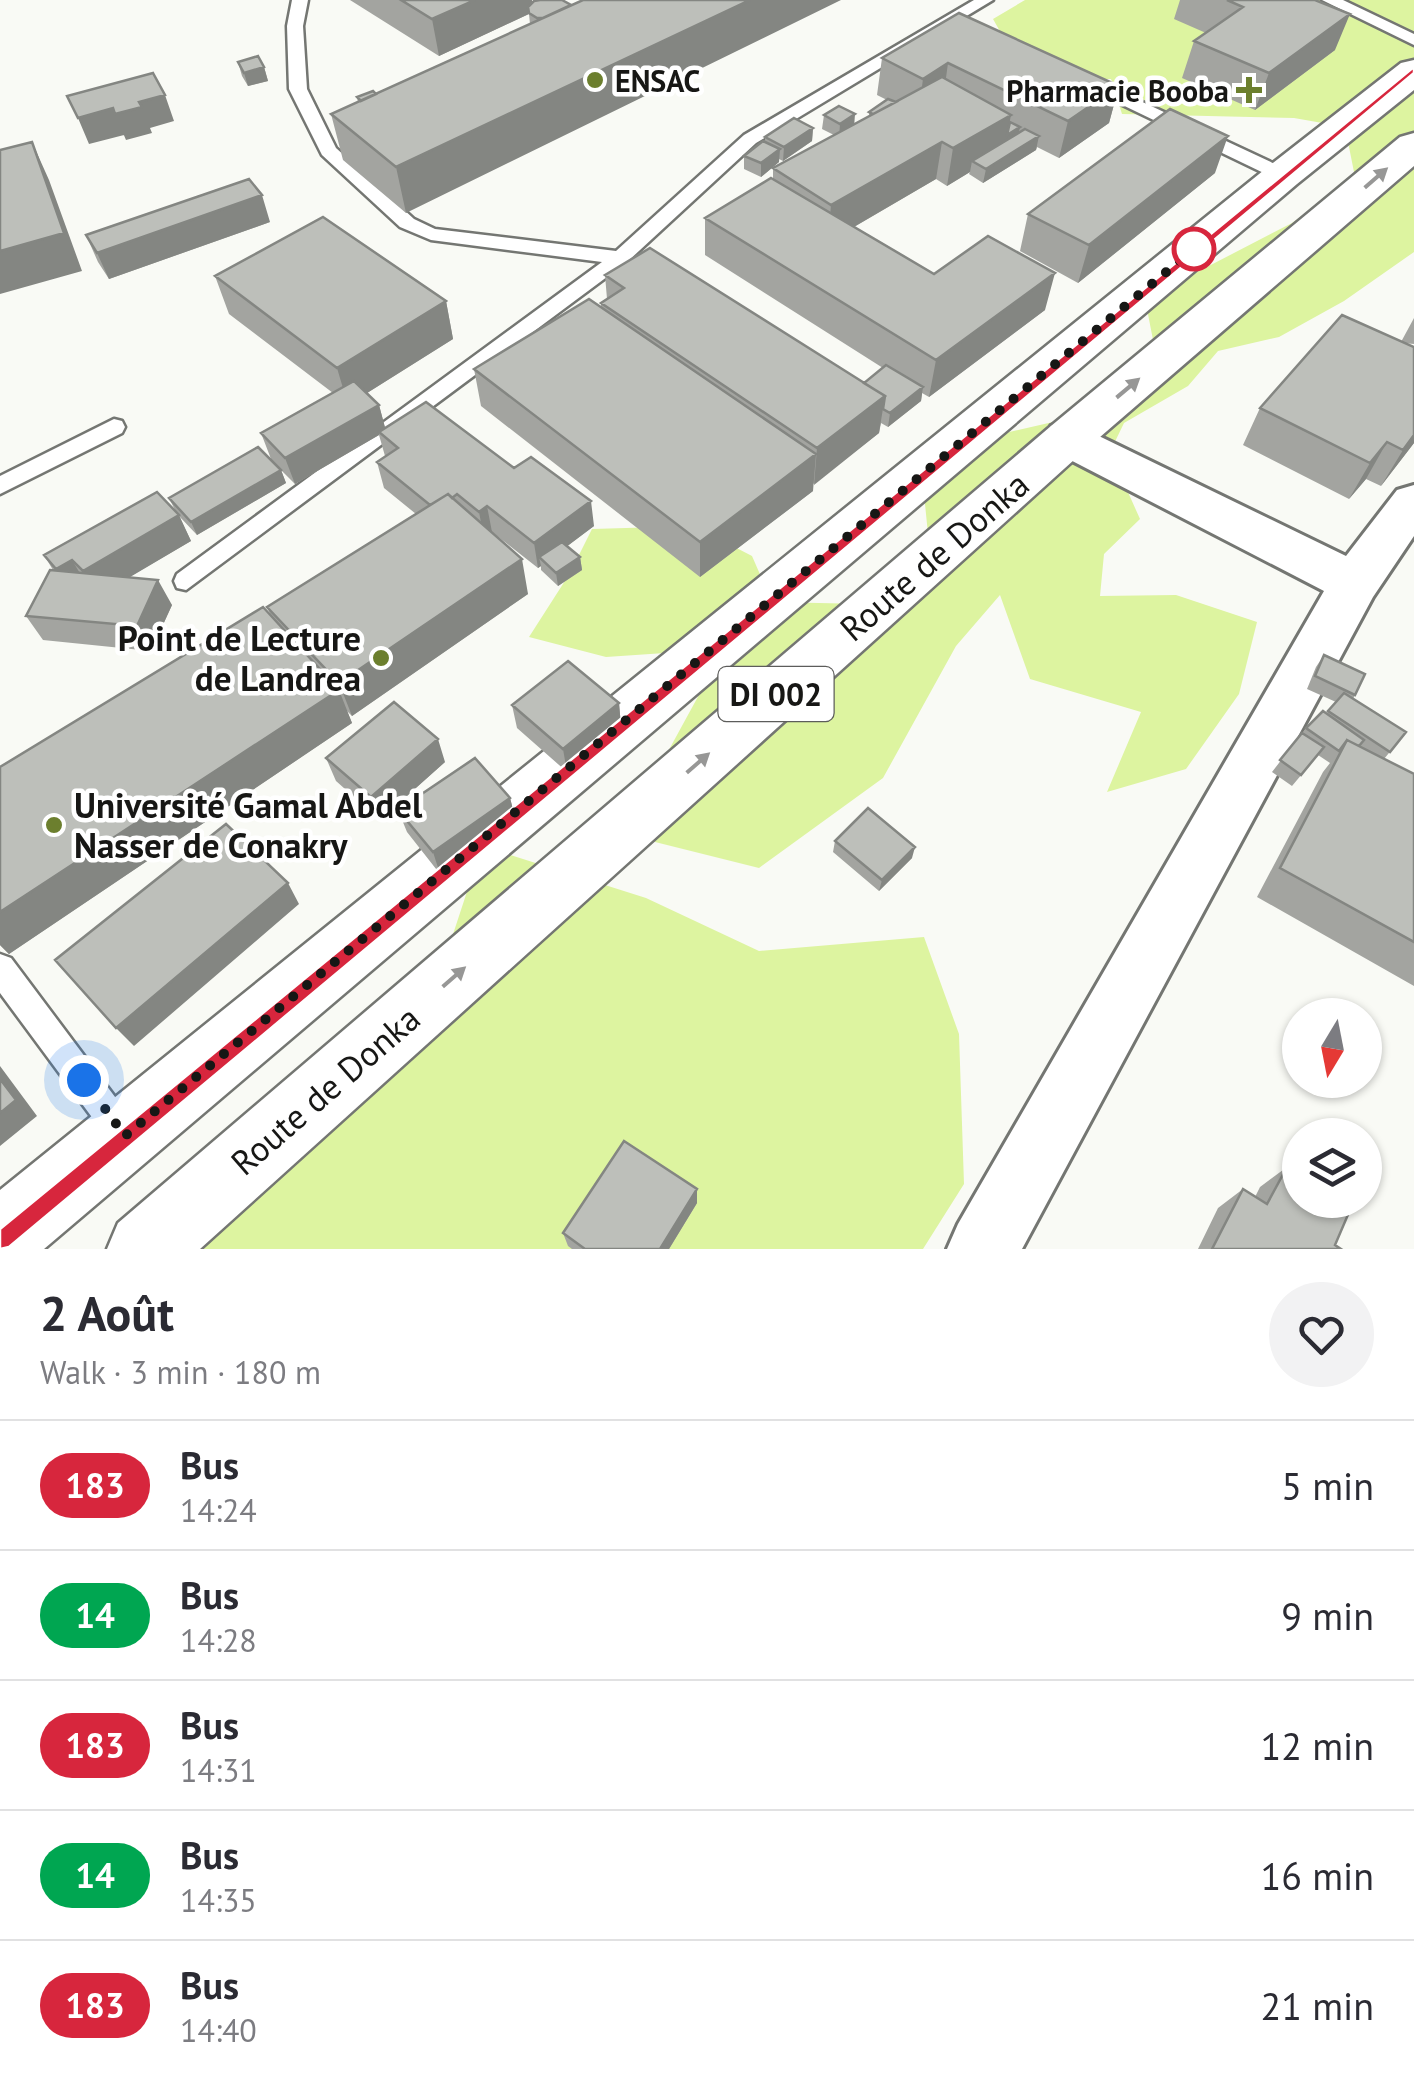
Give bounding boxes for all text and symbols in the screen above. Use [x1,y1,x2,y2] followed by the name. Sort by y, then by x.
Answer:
[615,61,700,100] place label: ENSAC
[584,69,606,91] marker: ENSAC
[1006,71,1229,110] place label: Pharmacie Booba
[1238,79,1260,101] marker: Pharmacie Booba
[1363,168,1388,190] one-way arrow
[1173,228,1215,270] unlabelled marker
[1115,378,1140,399] one-way arrow
[830,461,1038,651] street label: Route de Donka
[118,615,361,701] place label: Point de Lecture de Landrea
[370,647,392,669] marker: Point de Lecture de Landrea
[718,667,834,721] road number: DI 002
[685,752,710,774] one-way arrow
[74,782,423,868] place label: Université Gamal Abdel Nasser de Conakry
[43,814,65,836] marker: Université Gamal Abdel Nasser de Conakry
[441,966,466,988] one-way arrow
[221,995,429,1185] street label: Route de Donka
[1282,998,1382,1098] north arrow
[1282,998,1382,1218] map controls
[59,1055,109,1105] your location
[1282,1118,1382,1218] button: layers
[40,1282,174,1344] text: 2 Août
[1269,1282,1374,1387] button: heart
[40,1351,321,1393] text: Walk · 3 min · 180 m
[180,1440,239,1489] text: Bus
[1281,1461,1374,1510] text: 5 min
[65,1462,125,1508] text: 183
[180,1489,257,1531] text: 14:24
[180,1570,239,1619] text: Bus
[1281,1591,1374,1640] text: 9 min
[75,1592,115,1638] text: 14
[180,1619,257,1661] text: 14:28
[180,1700,239,1749] text: Bus
[1261,1721,1374,1770] text: 12 min
[65,1722,125,1768] text: 183
[180,1749,257,1791] text: 14:31
[180,1830,239,1879] text: Bus
[1261,1851,1374,1900] text: 16 min
[75,1852,115,1898] text: 14
[180,1879,257,1921] text: 14:35
[180,1960,239,2009] text: Bus
[1261,1981,1374,2030] text: 21 min
[65,1982,125,2028] text: 183
[180,2009,257,2051] text: 14:40

